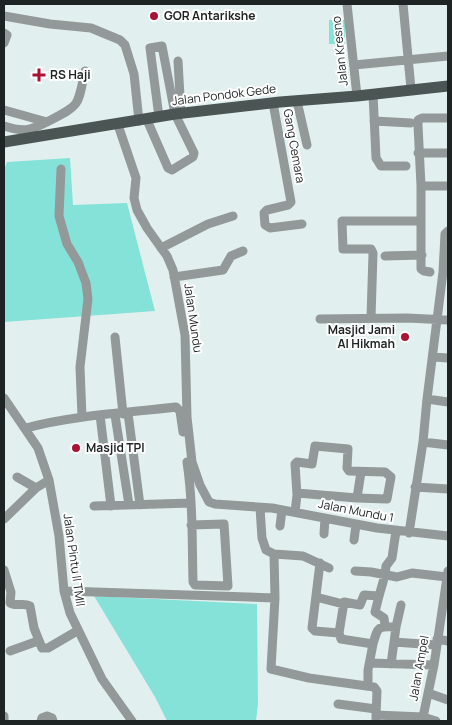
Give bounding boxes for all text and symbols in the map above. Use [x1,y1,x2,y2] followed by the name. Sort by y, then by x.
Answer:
[164,7,255,24] place label: GOR Antarikshe
[148,10,160,22] marker: GOR Antarikshe
[327,15,352,87] street label: Jalan Kresno
[50,66,91,83] place label: RS Haji
[32,68,46,82] marker: RS Haji
[171,80,277,109] street label: Jalan Pondok Gede
[280,108,309,184] street label: Gang Cemara
[180,282,207,354] street label: Jalan Mundu
[328,321,395,352] place label: Masjid Jami Al Hikmah
[399,331,411,343] marker: Masjid Jami Al Hikmah
[86,439,145,456] place label: Masjid TPI
[70,442,82,454] marker: Masjid TPI
[317,495,395,526] street label: Jalan Mundu 1
[60,512,89,607] street label: Jalan Pintu II TMII
[404,634,433,702] street label: Jalan Ampel

